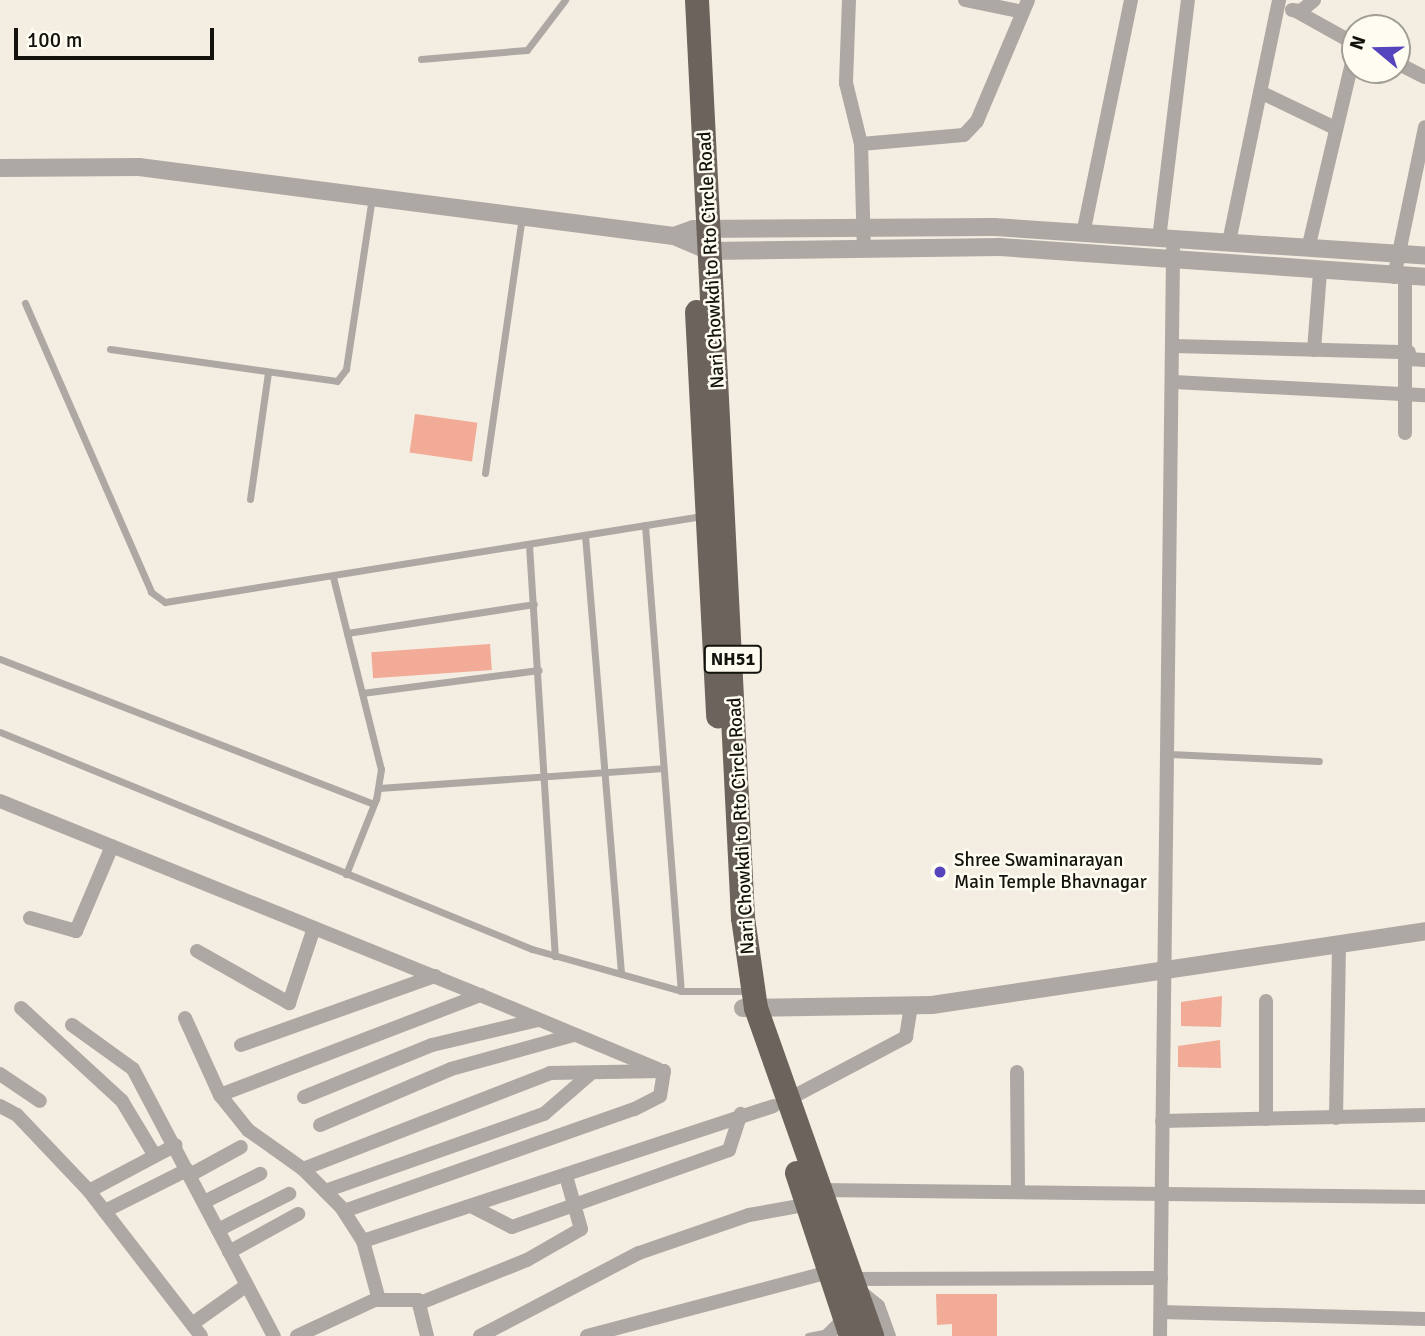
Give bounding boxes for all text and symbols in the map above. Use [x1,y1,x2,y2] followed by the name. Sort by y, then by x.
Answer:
[18,14,217,58] scale bar
[1341,14,1411,84] north arrow
[27,27,82,53] text: 100 m
[1345,33,1372,53] text: N
[694,131,730,389] street label: Nari Chowkdi to Rto Circle Road
[703,644,763,674] road number: NH51
[724,697,760,955] street label: Nari Chowkdi to Rto Circle Road
[954,850,1147,894] place label: Shree Swaminarayan Main Temple Bhavnagar
[932,864,948,880] marker: Shree Swaminarayan Main Temple Bhavnagar

